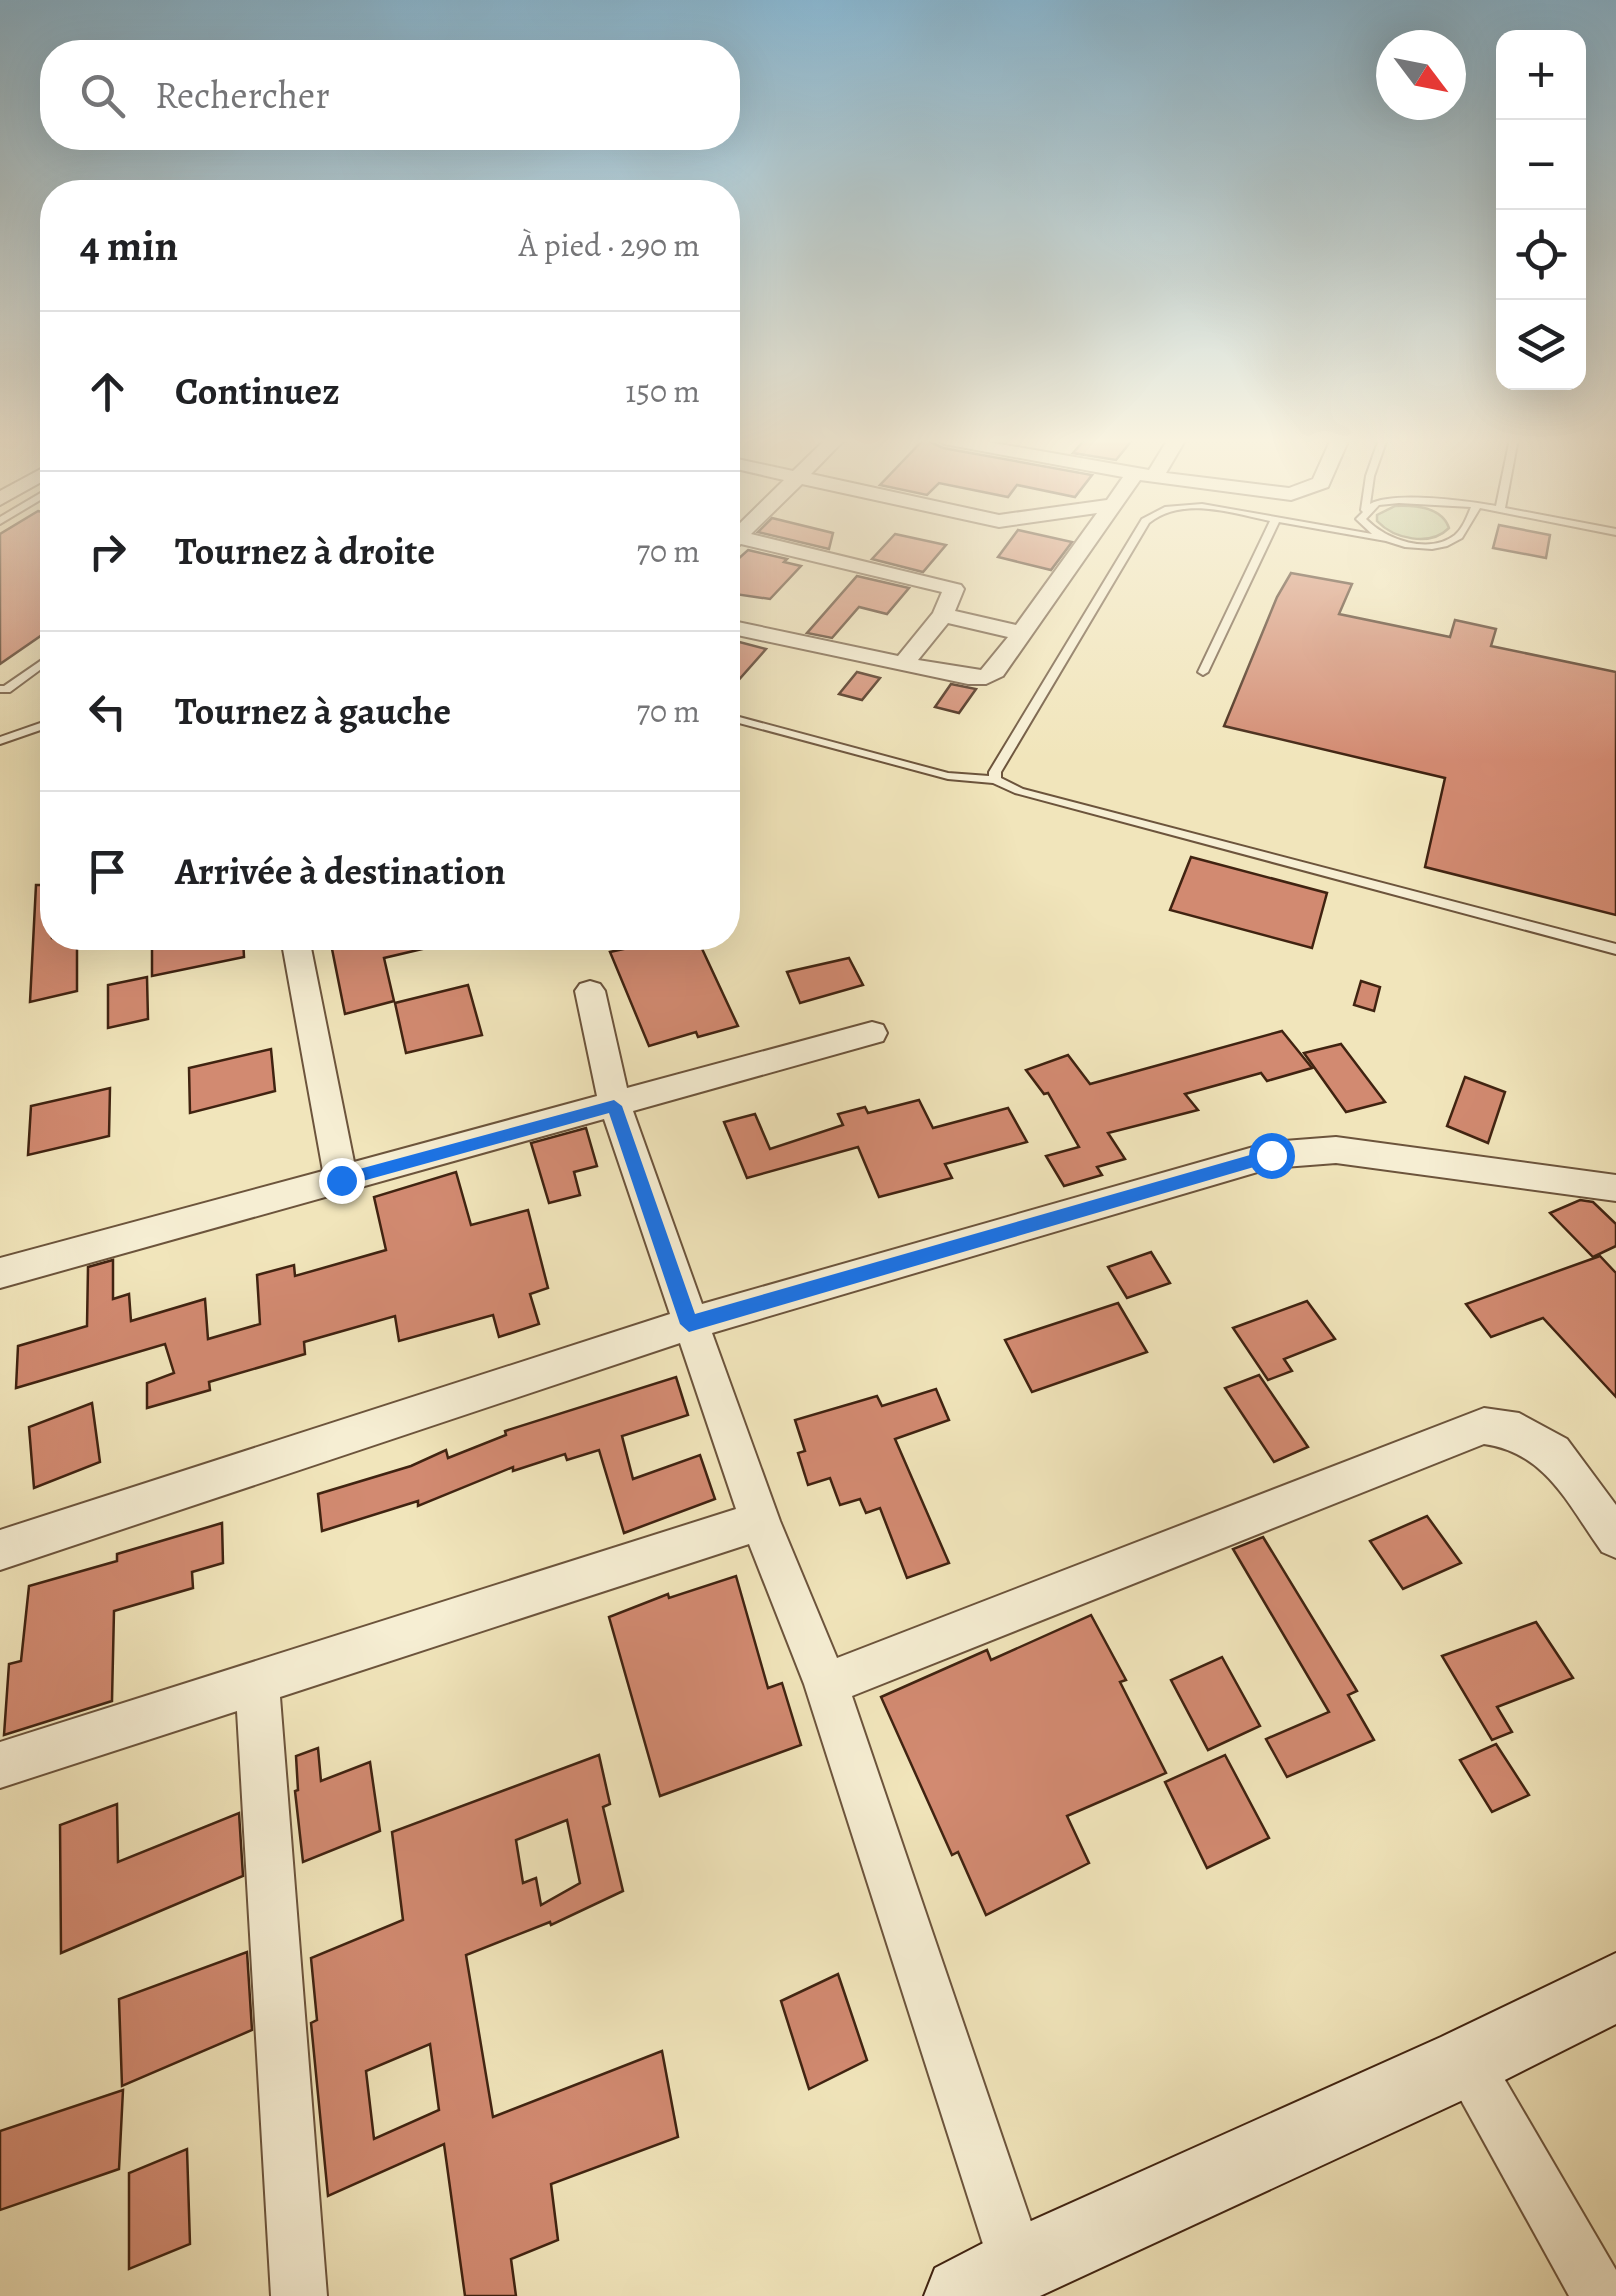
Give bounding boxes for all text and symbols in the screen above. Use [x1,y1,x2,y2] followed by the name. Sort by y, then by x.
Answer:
[1376,30,1466,120] north arrow
[1496,30,1586,390] map controls
[1496,30,1586,120] button: +
[40,40,740,150] search box
[75,68,130,123] icon: search
[155,69,330,121] text: Rechercher
[1496,120,1586,210] button: −
[1496,210,1586,300] button: locate
[80,217,178,274] text: 4 min
[519,223,700,267] text: À pied · 290 m
[1496,300,1586,390] button: layers
[80,364,135,419] icon: ahead
[175,365,340,417] text: Continuez
[625,369,700,413] text: 150 m
[80,524,135,579] icon: right
[175,525,435,577] text: Tournez à droite
[637,529,700,573] text: 70 m
[80,684,135,739] icon: left
[175,685,451,737] text: Tournez à gauche
[637,689,700,733] text: 70 m
[80,844,135,899] icon: arrive
[175,845,506,897] text: Arrivée à destination
[1249,1133,1295,1179] route start
[319,1158,365,1204] route end

